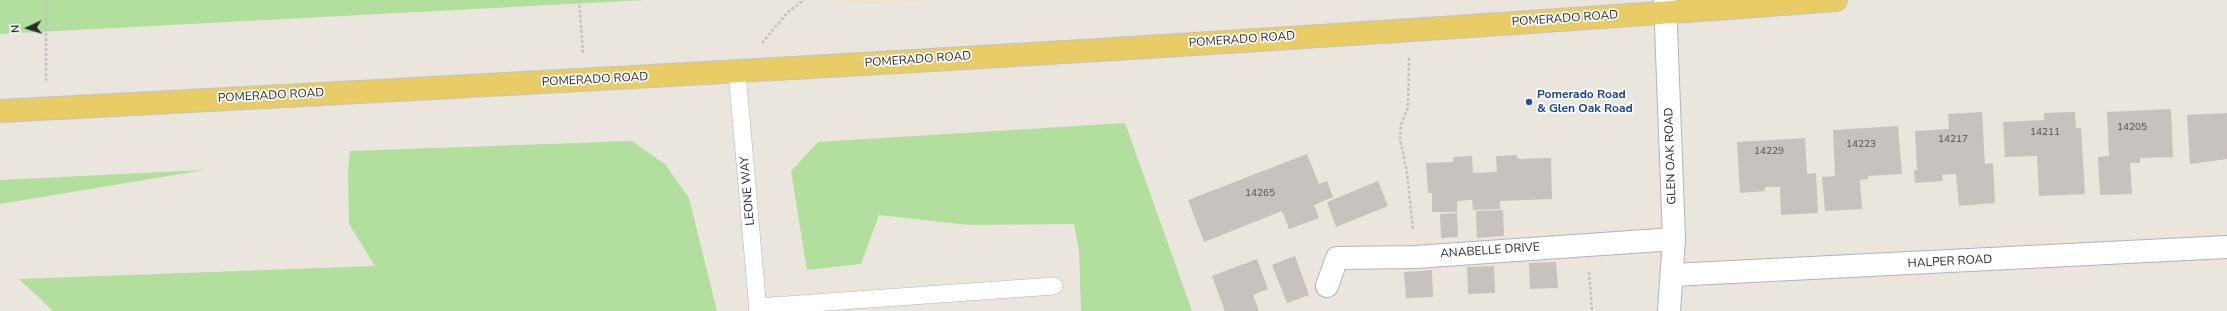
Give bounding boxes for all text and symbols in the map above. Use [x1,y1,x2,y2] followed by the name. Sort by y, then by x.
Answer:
[8,8,48,48] north arrow
[1511,8,1619,30] street label: POMERADO ROAD
[8,24,23,34] text: N
[1188,29,1296,51] street label: POMERADO ROAD
[864,49,972,71] street label: POMERADO ROAD
[541,70,649,90] street label: POMERADO ROAD
[217,86,325,106] street label: POMERADO ROAD
[1537,88,1633,116] place label: Pomerado Road & Glen Oak Road
[1524,97,1534,107] marker: Pomerado Road & Glen Oak Road
[1662,107,1680,205] street label: GLEN OAK ROAD
[2117,122,2147,134] house number: 14205
[2030,127,2060,139] house number: 14211
[1938,134,1968,146] house number: 14217
[1846,139,1876,151] house number: 14223
[1754,146,1784,158] house number: 14229
[738,156,758,226] street label: LEONE WAY
[1245,188,1275,200] house number: 14265
[1440,240,1540,262] street label: ANABELLE DRIVE
[1907,253,1993,271] street label: HALPER ROAD

